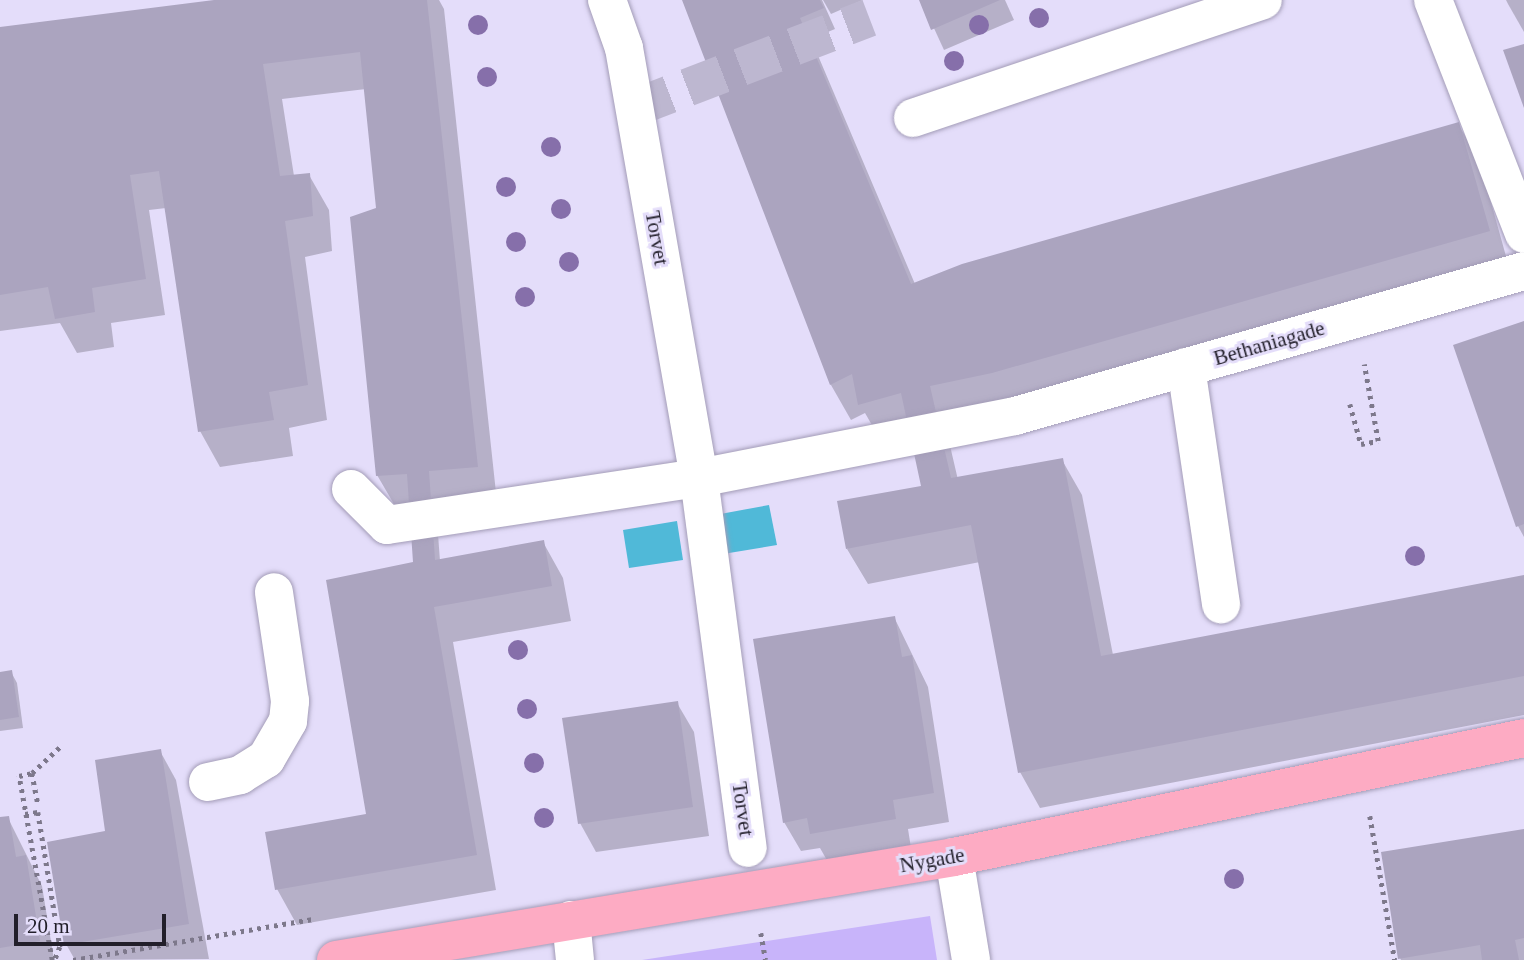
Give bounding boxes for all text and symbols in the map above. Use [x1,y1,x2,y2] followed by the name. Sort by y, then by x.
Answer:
[640,209,674,267] street label: Torvet
[1211,315,1327,371] street label: Bethaniagade
[727,780,759,838] street label: Torvet
[898,842,966,878] street label: Nygade
[18,900,170,944] scale bar
[27,914,70,938] text: 20 m

